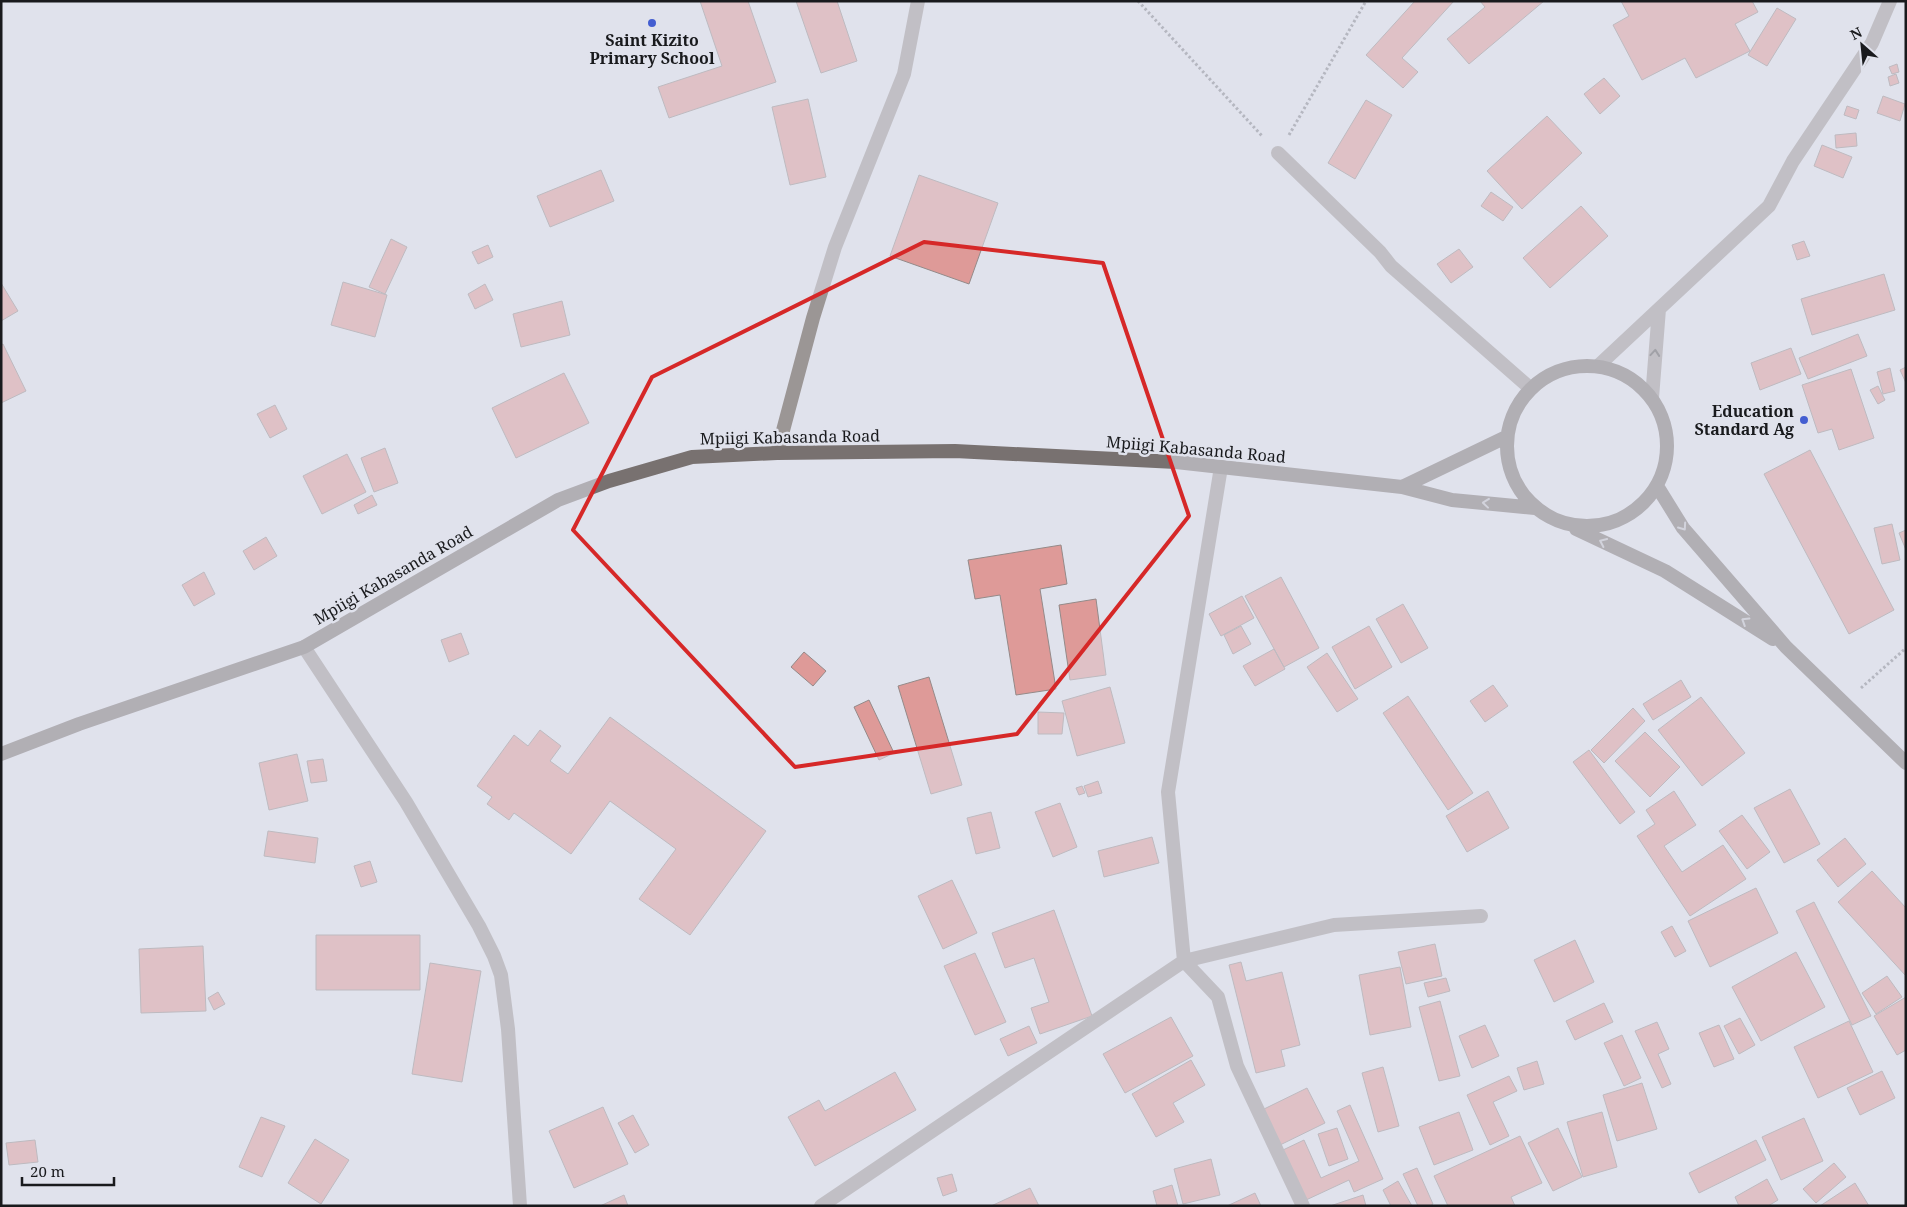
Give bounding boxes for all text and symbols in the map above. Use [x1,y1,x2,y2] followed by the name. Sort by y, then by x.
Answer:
[646,17,658,29] marker: Saint Kizito Primary School
[1837,20,1887,70] north arrow
[1847,22,1865,44] text: N
[589,29,715,69] place label: Saint Kizito Primary School
[1650,349,1661,357] one-way arrow
[1694,400,1794,440] place label: Education Standard Ag
[1798,414,1810,426] marker: Education Standard Ag
[700,424,880,450] street label: Mpiigi Kabasanda Road
[1105,430,1287,468] street label: Mpiigi Kabasanda Road
[1482,498,1490,509] one-way arrow
[310,520,477,630] street label: Mpiigi Kabasanda Road
[1677,521,1686,531] one-way arrow
[1599,538,1608,548] one-way arrow
[1741,618,1750,628] one-way arrow
[22,1154,115,1186] scale bar
[30,1161,65,1181] text: 20 m

